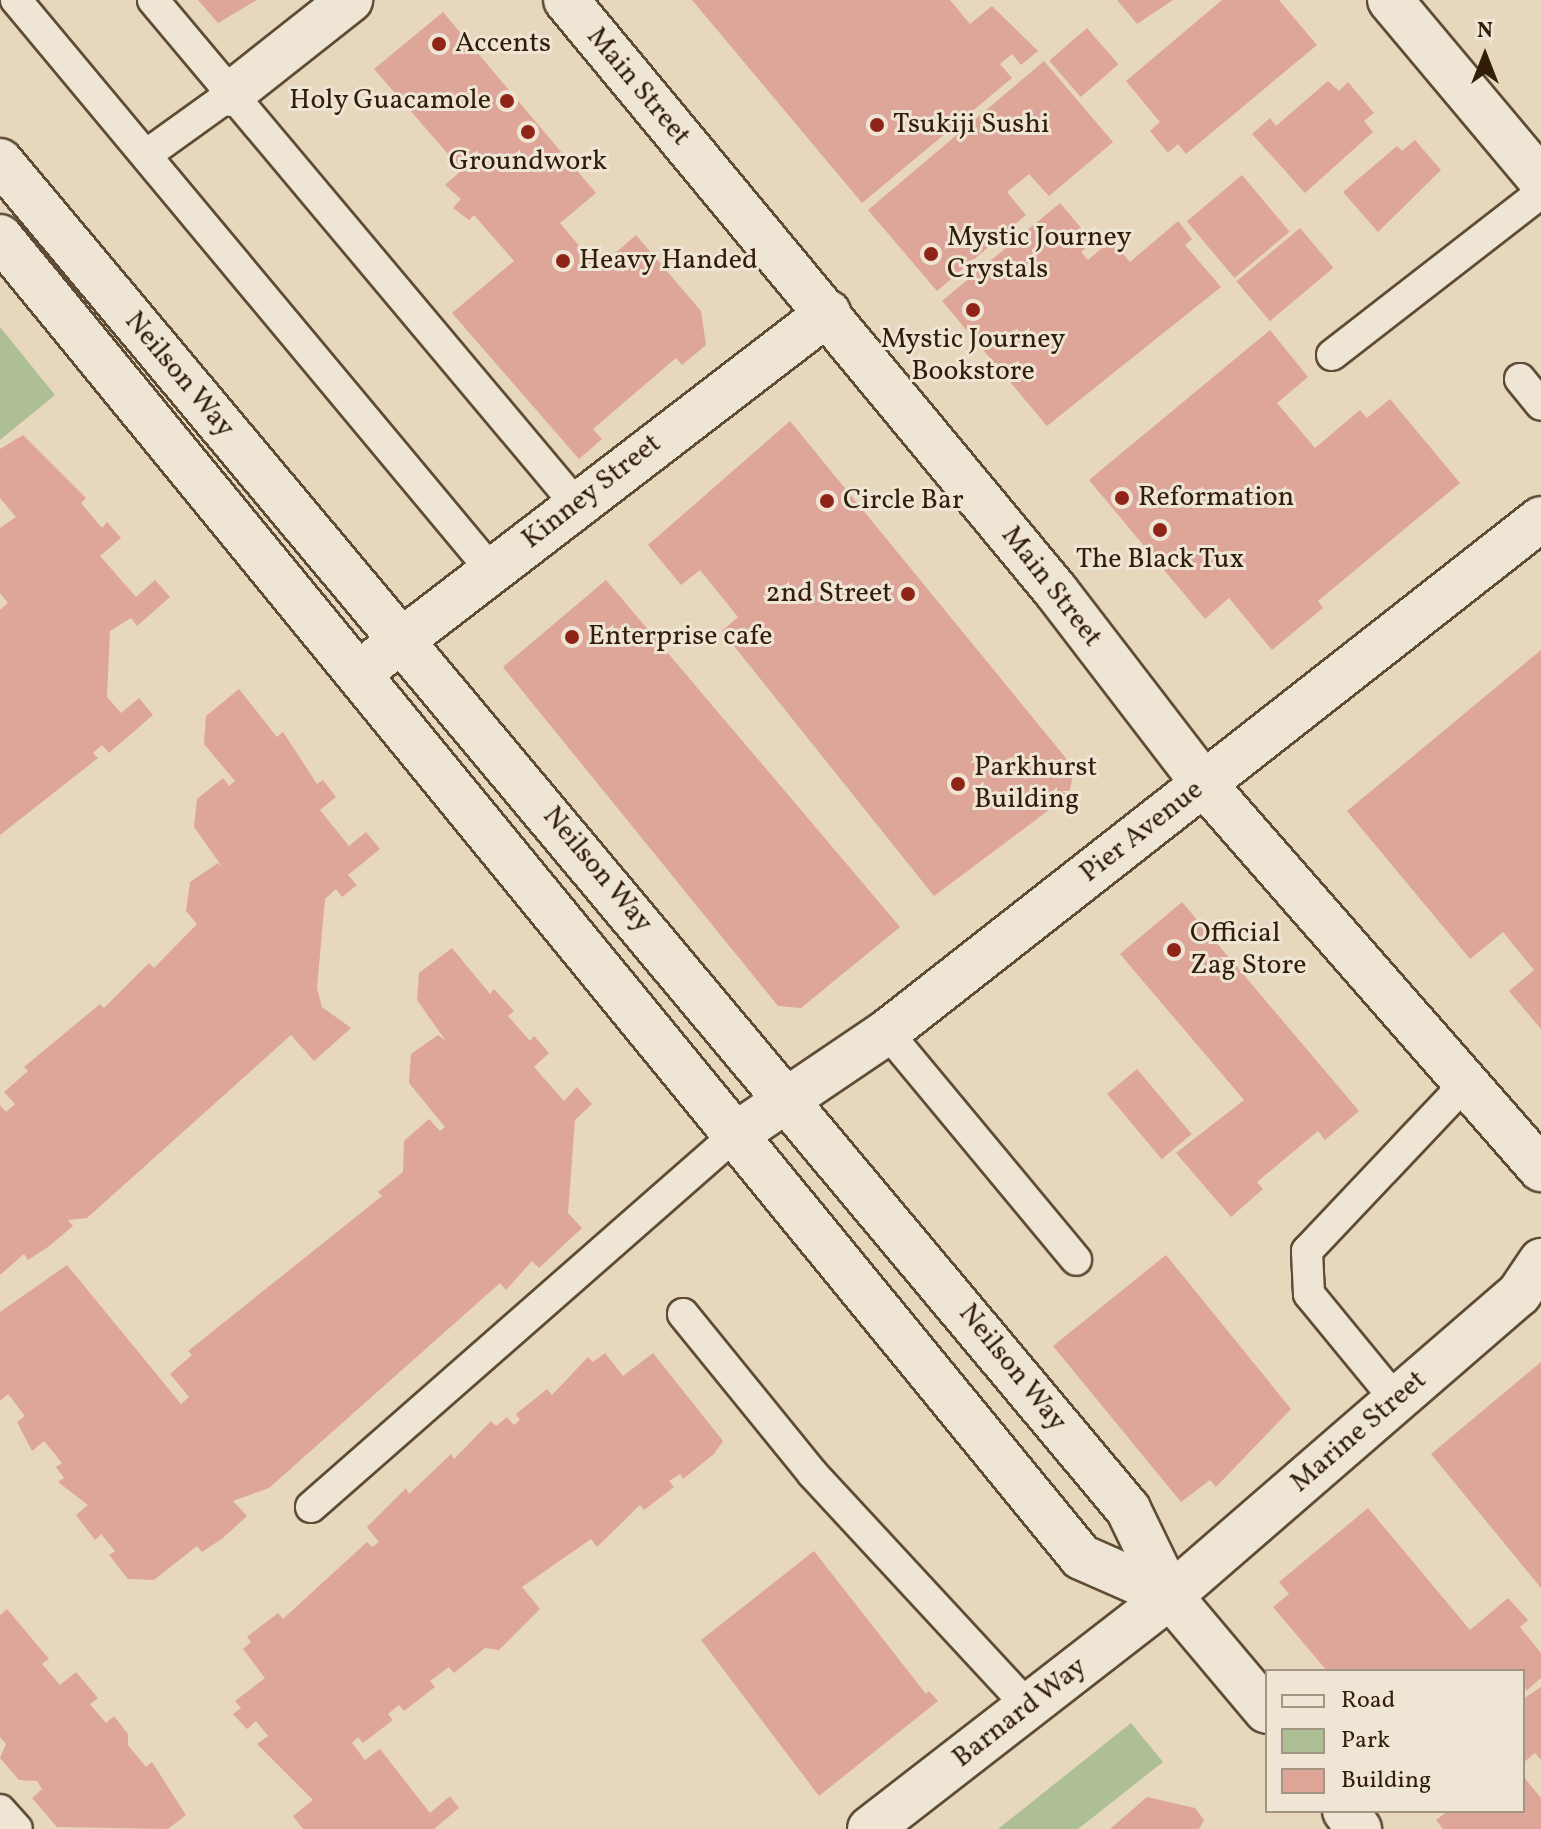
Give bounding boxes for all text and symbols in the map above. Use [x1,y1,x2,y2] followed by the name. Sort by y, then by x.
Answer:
[1445,16,1525,96] north arrow
[1477,16,1493,47] text: N
[579,21,697,153] street label: Main Street
[455,27,551,61] place label: Accents
[430,35,448,53] marker: Accents
[288,84,491,118] place label: Holy Guacamole
[498,92,516,110] marker: Holy Guacamole
[893,108,1049,142] place label: Tsukiji Sushi
[868,116,886,134] marker: Tsukiji Sushi
[519,123,537,141] marker: Groundwork
[449,145,607,179] place label: Groundwork
[947,221,1132,287] place label: Mystic Journey Crystals
[579,244,759,278] place label: Heavy Handed
[922,245,940,263] marker: Mystic Journey Crystals
[554,252,572,270] marker: Heavy Handed
[964,301,982,319] marker: Mystic Journey Bookstore
[117,305,241,445] street label: Neilson Way
[881,323,1065,389] place label: Mystic Journey Bookstore
[515,427,669,557] street label: Kinney Street
[1138,481,1294,515] place label: Reformation
[843,484,964,518] place label: Circle Bar
[1113,489,1131,507] marker: Reformation
[818,492,836,510] marker: Circle Bar
[993,520,1109,654] street label: Main Street
[1151,521,1169,539] marker: The Black Tux
[1075,543,1245,577] place label: The Black Tux
[765,577,892,611] place label: 2nd Street
[899,585,917,603] marker: 2nd Street
[588,620,772,654] place label: Enterprise cafe
[563,628,581,646] marker: Enterprise cafe
[974,751,1097,817] place label: Parkhurst Building
[1074,774,1210,890] street label: Pier Avenue
[949,775,967,793] marker: Parkhurst Building
[535,800,659,940] street label: Neilson Way
[1190,917,1306,983] place label: Official Zag Store
[1165,941,1183,959] marker: Official Zag Store
[950,1297,1074,1439] street label: Neilson Way
[1284,1364,1434,1500] street label: Marine Street
[946,1650,1094,1776] street label: Barnard Way
[1265,1669,1525,1813] legend
[1341,1684,1395,1718] text: Road
[1341,1724,1390,1758] text: Park
[1341,1764,1431,1798] text: Building

